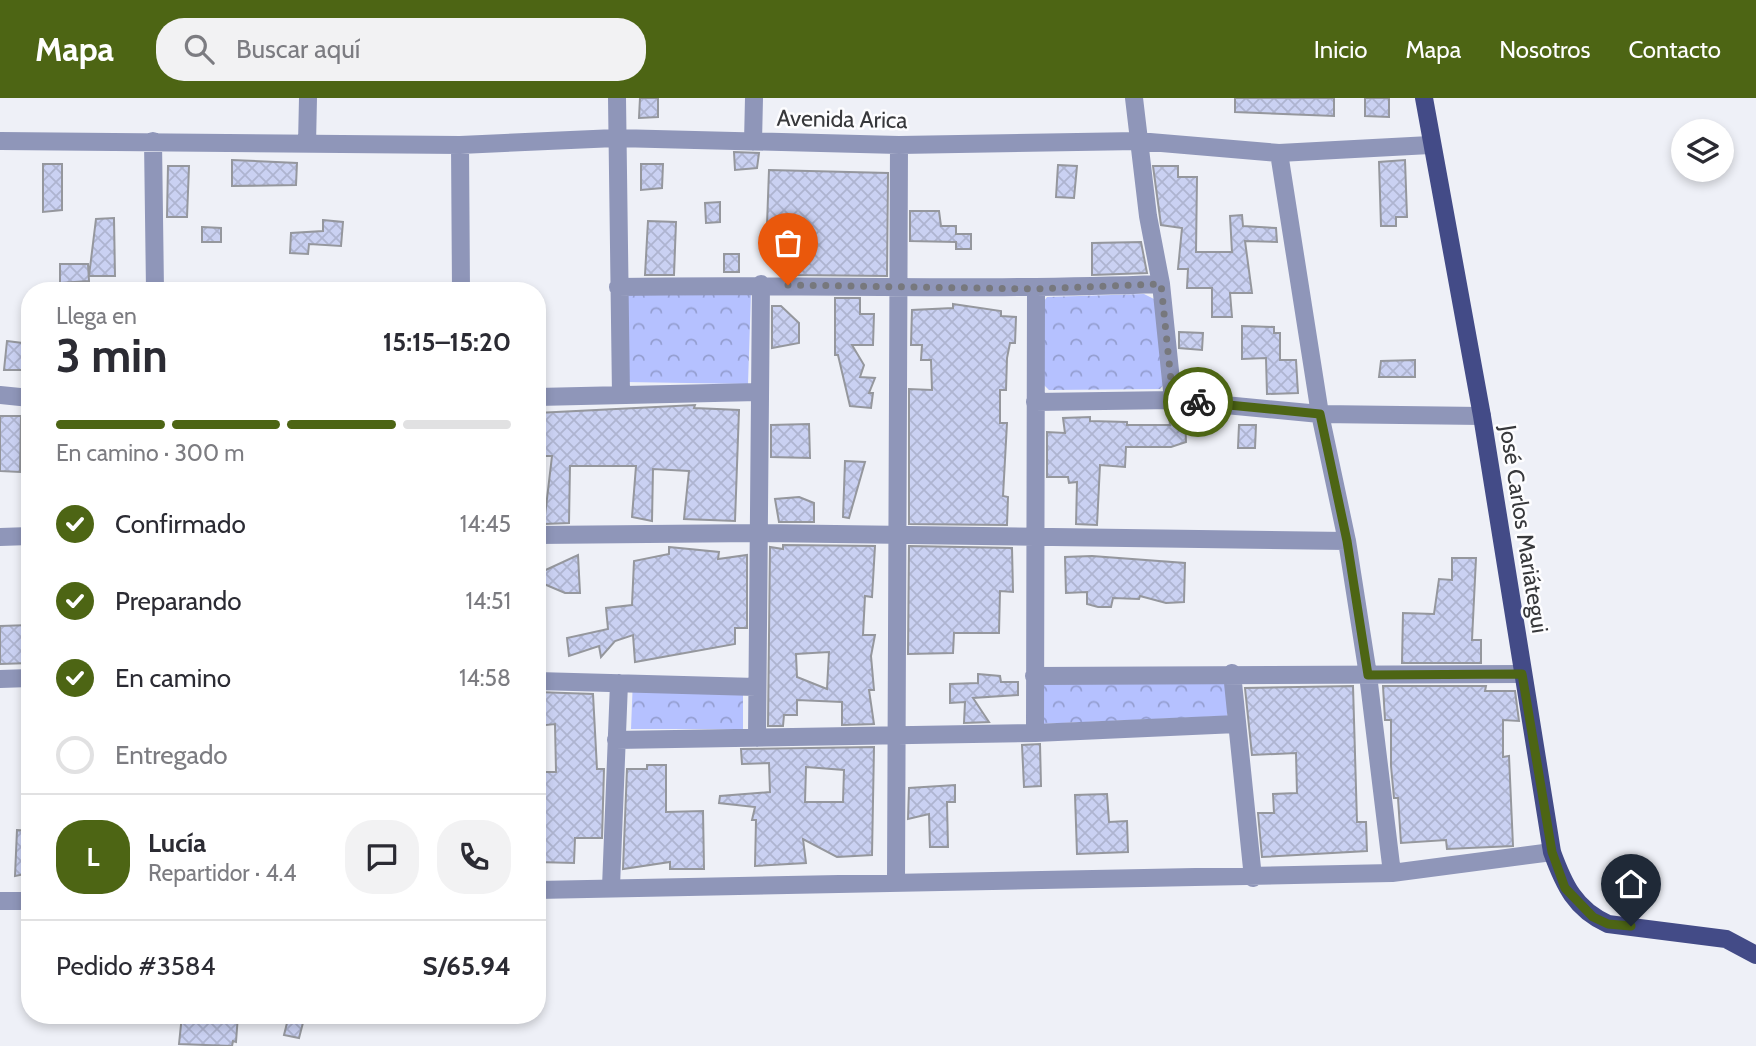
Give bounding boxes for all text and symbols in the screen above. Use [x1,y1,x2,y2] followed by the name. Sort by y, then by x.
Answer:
[156,18,646,81] search box
[35,29,114,69] text: Mapa
[180,30,218,68] icon: search
[236,33,360,65] text: Buscar aquí
[1314,35,1367,64] text: Inicio
[1405,35,1461,64] text: Mapa
[1499,35,1590,64] text: Nosotros
[1628,35,1721,64] text: Contacto
[776,104,908,134] street label: Avenida Arica
[1671,119,1734,182] map controls
[1671,119,1734,182] button: layers
[758,213,818,285] pin
[769,224,807,262] icon: bag
[56,302,137,330] text: Llega en
[383,326,511,358] text: 15:15–15:20
[56,328,168,384] text: 3 min
[1163,367,1233,437] courier
[1179,383,1217,421] icon: bike
[1494,422,1554,635] street label: José Carlos Mariátegui
[56,439,244,467] text: En camino · 300 m
[56,505,94,543] icon: check
[115,508,246,540] text: Confirmado
[460,510,511,538] text: 14:45
[56,582,94,620] icon: check
[115,585,242,617] text: Preparando
[465,587,511,615] text: 14:51
[56,659,94,697] icon: check
[115,662,231,694] text: En camino
[459,664,511,692] text: 14:58
[115,739,228,771] text: Entregado
[345,820,419,894] button: chat
[437,820,511,894] button: phone
[148,827,206,859] text: Lucía
[86,841,100,873] text: L
[1601,854,1661,926] pin
[148,859,297,887] text: Repartidor · 4.4
[1612,865,1650,903] icon: home
[56,950,216,982] text: Pedido #3584
[423,950,511,982] text: S/65.94

